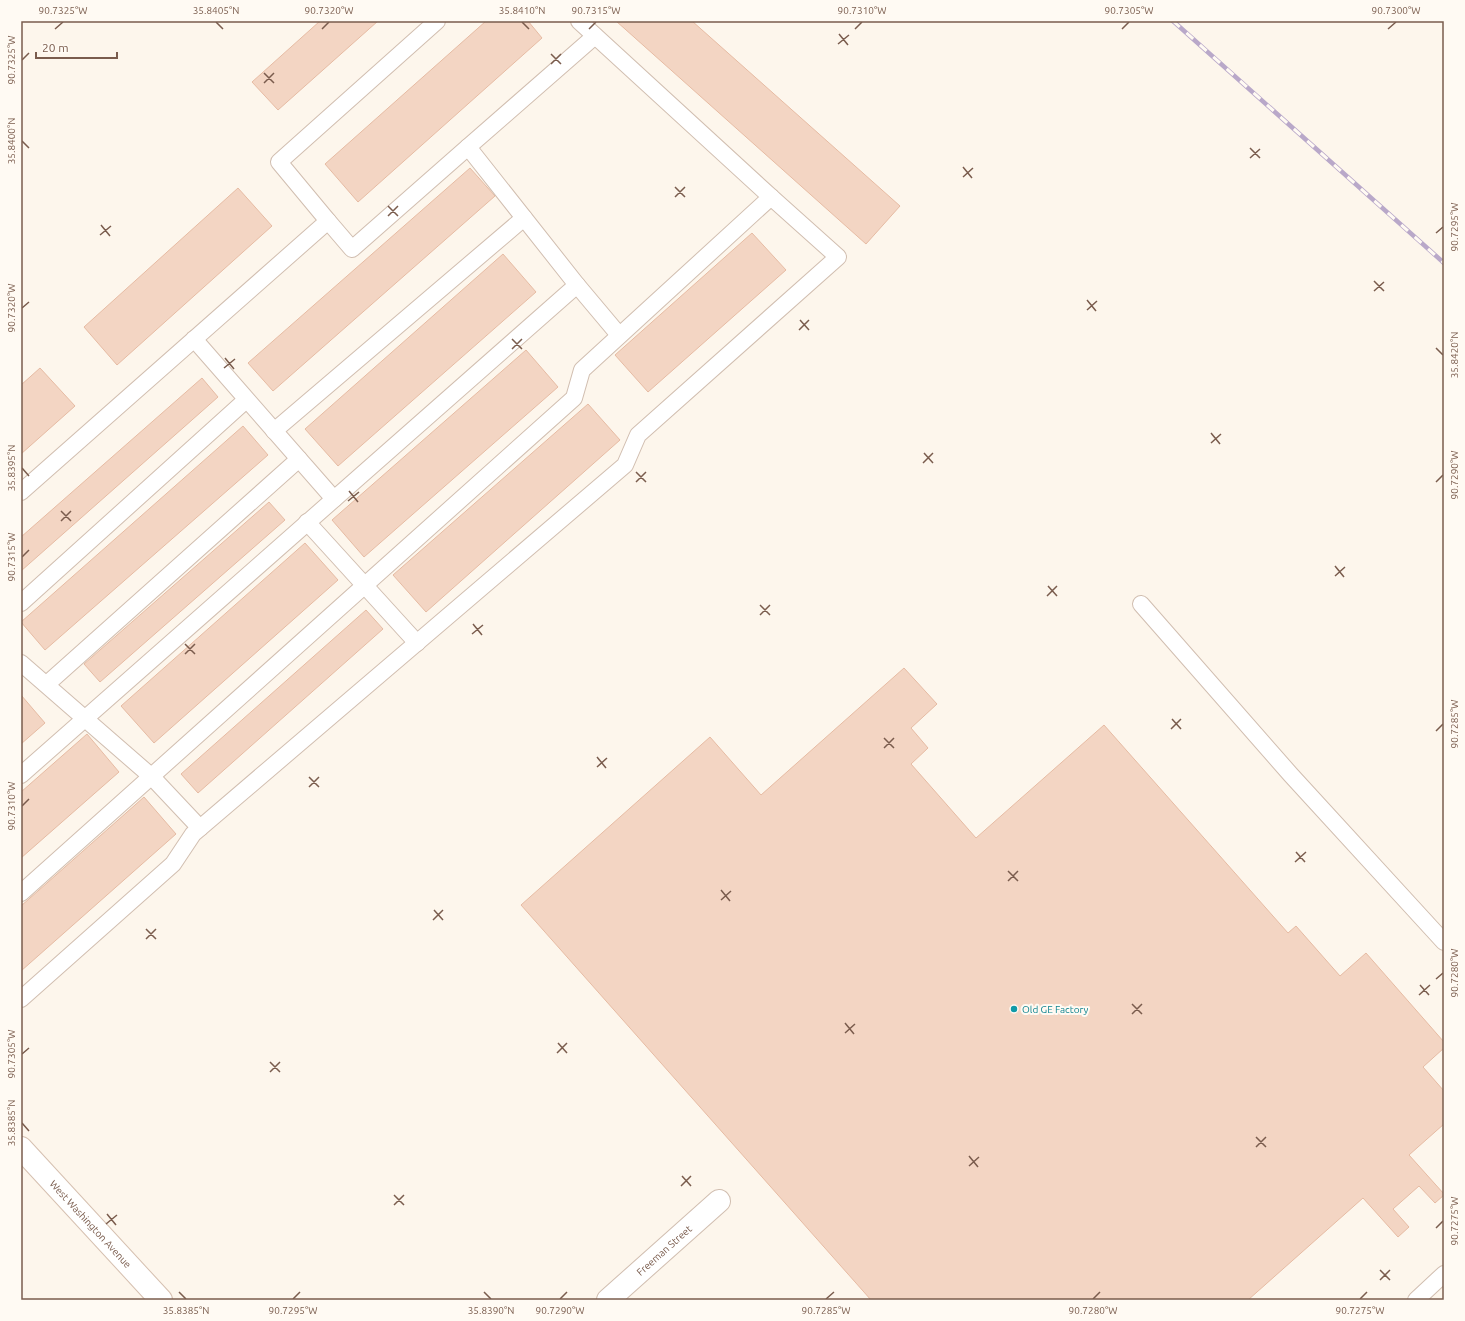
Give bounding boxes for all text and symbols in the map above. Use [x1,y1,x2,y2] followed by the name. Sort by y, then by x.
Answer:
[39,5,87,16] text: 90.7325°W
[193,5,239,16] text: 35.8405°N
[305,5,353,16] text: 90.7320°W
[499,5,545,16] text: 35.8410°N
[572,5,620,16] text: 90.7315°W
[838,5,886,16] text: 90.7310°W
[1105,5,1153,16] text: 90.7305°W
[1372,5,1420,16] text: 90.7300°W
[36,34,117,60] scale bar
[6,36,17,84] text: 90.7325°W
[42,41,69,54] text: 20 m
[6,118,17,164] text: 35.8400°N
[1449,203,1460,251] text: 90.7295°W
[6,284,17,332] text: 90.7320°W
[1449,332,1460,378] text: 35.8420°N
[6,445,17,491] text: 35.8395°N
[1449,451,1460,499] text: 90.7290°W
[6,533,17,581] text: 90.7315°W
[1449,700,1460,748] text: 90.7285°W
[6,782,17,830] text: 90.7310°W
[1449,949,1460,997] text: 90.7280°W
[1009,1004,1019,1014] marker: Old GE Factory
[1022,1004,1088,1015] place label: Old GE Factory
[6,1030,17,1078] text: 90.7305°W
[6,1100,17,1146] text: 35.8385°N
[48,1178,134,1270] street label: West Washington Avenue
[1449,1197,1460,1245] text: 90.7275°W
[634,1223,694,1277] street label: Freeman Street
[163,1305,209,1316] text: 35.8385°N
[269,1305,317,1316] text: 90.7295°W
[468,1305,514,1316] text: 35.8390°N
[536,1305,584,1316] text: 90.7290°W
[802,1305,850,1316] text: 90.7285°W
[1069,1305,1117,1316] text: 90.7280°W
[1336,1305,1384,1316] text: 90.7275°W

